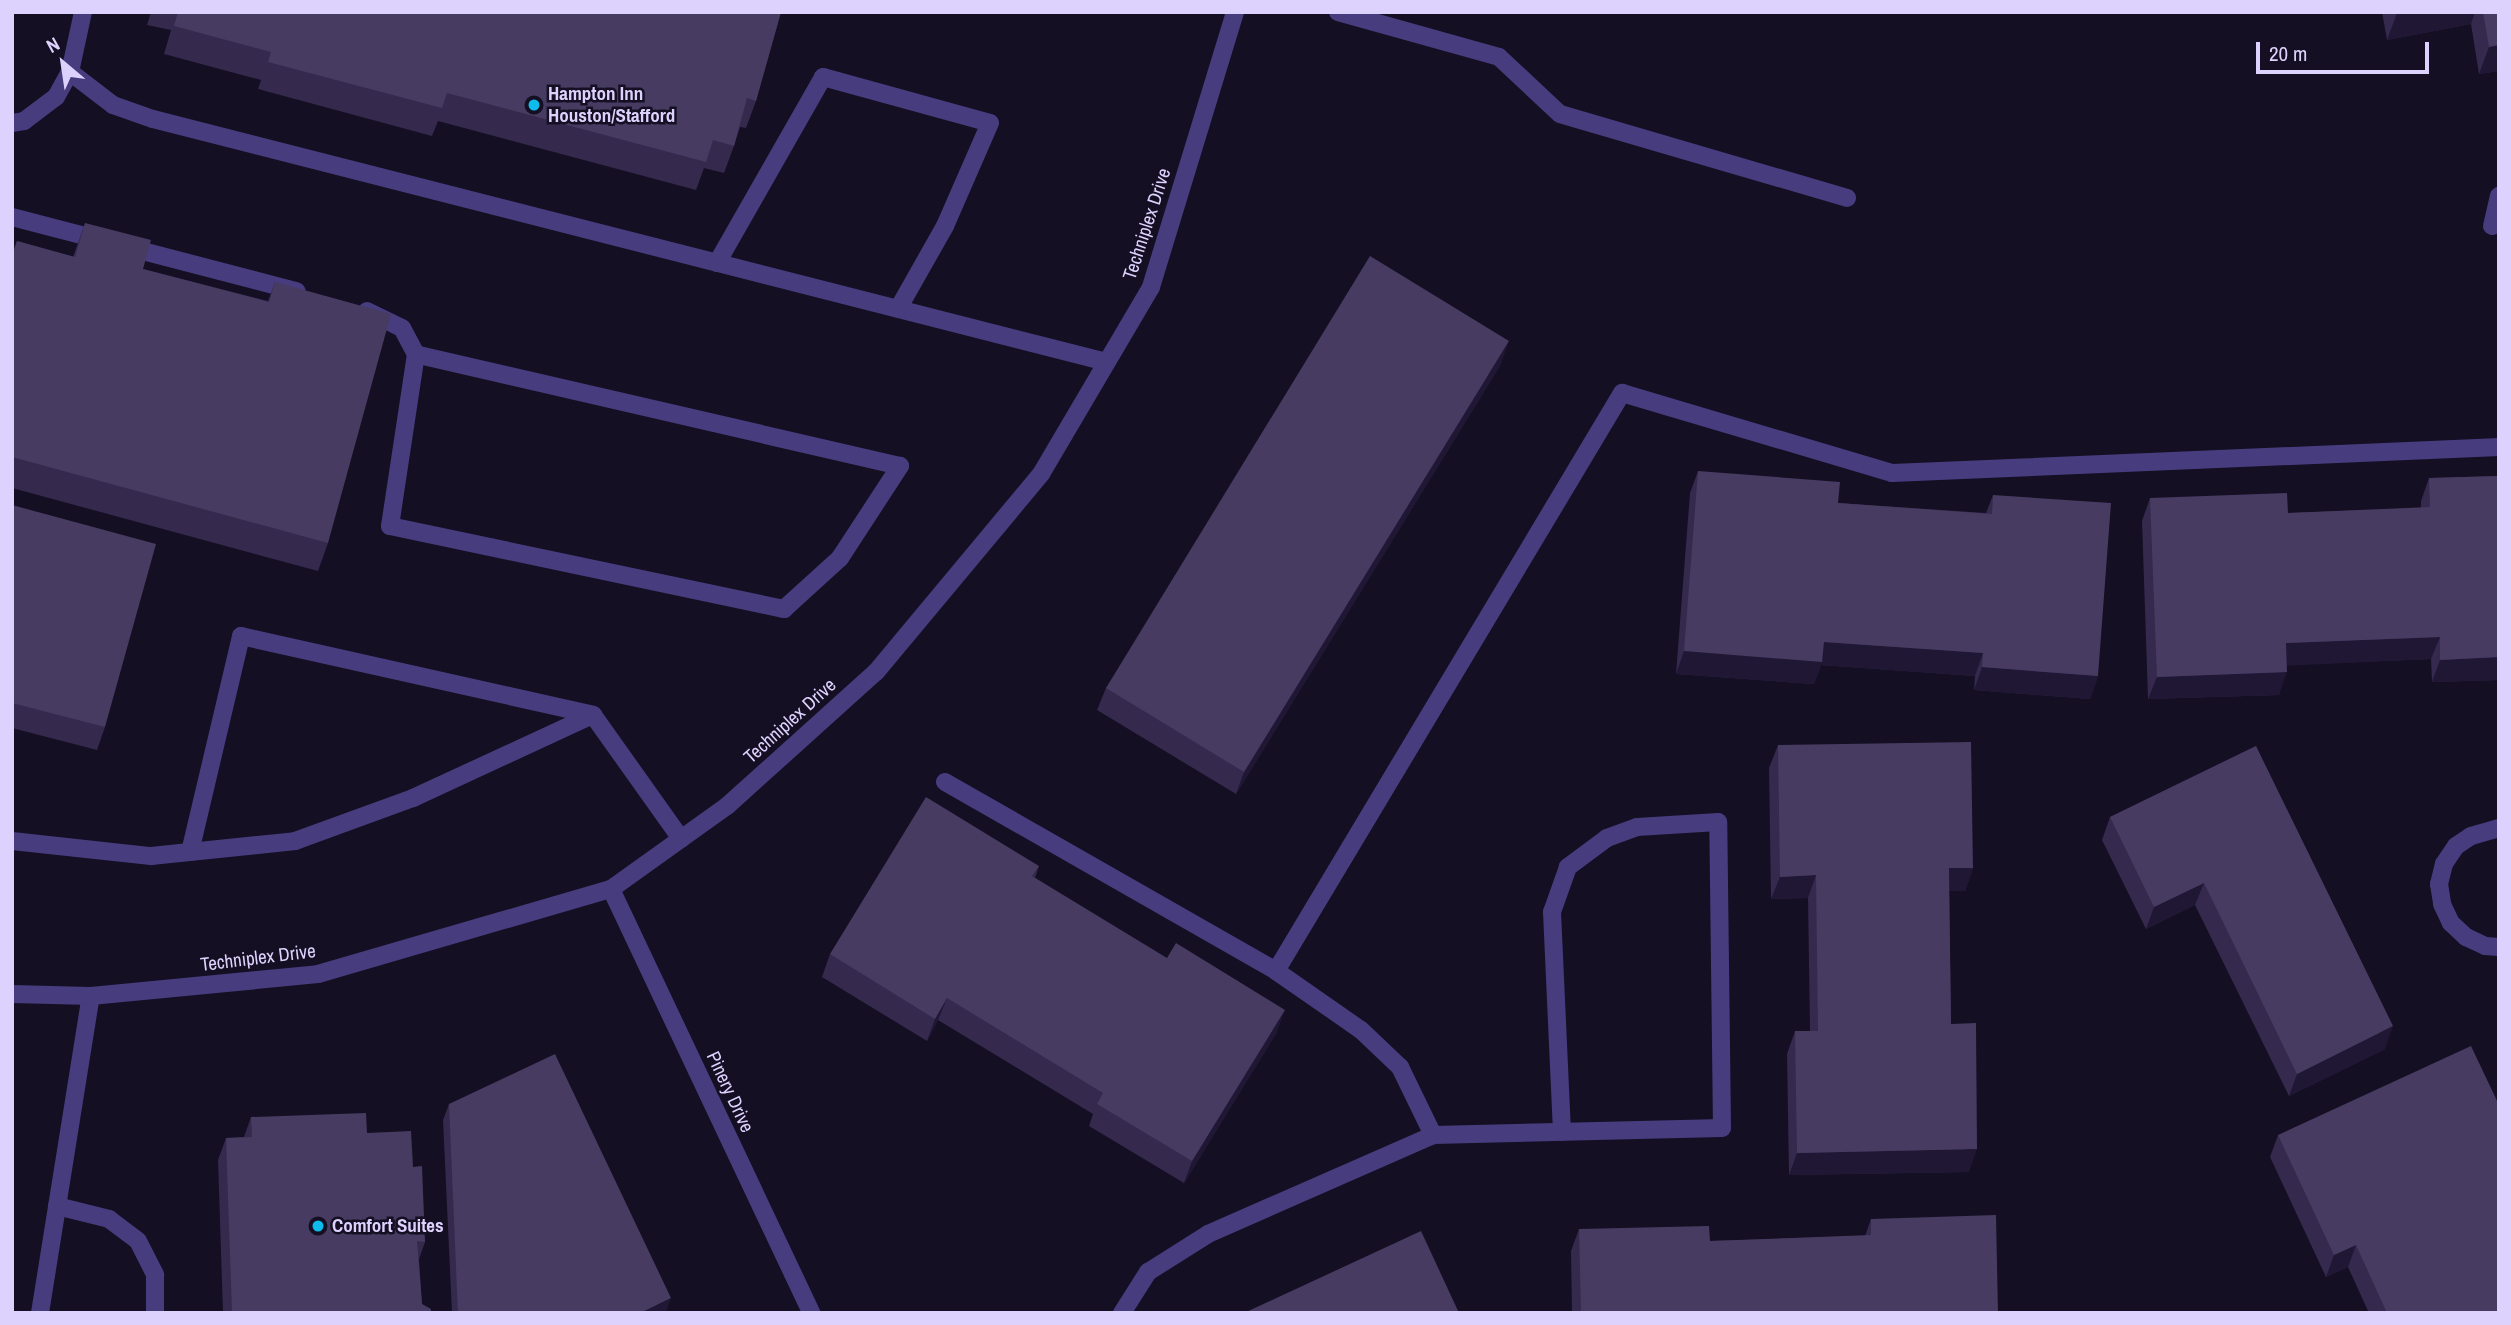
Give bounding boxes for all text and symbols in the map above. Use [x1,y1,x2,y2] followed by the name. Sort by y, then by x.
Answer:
[28,28,98,98] north arrow
[2259,28,2432,72] scale bar
[42,31,64,59] text: N
[2269,39,2307,68] text: 20 m
[548,83,675,127] place label: Hampton Inn Houston/Stafford
[526,97,542,113] marker: Hampton Inn Houston/Stafford
[1118,165,1176,283] street label: Techniplex Drive
[739,674,841,768] street label: Techniplex Drive
[199,940,317,976] street label: Techniplex Drive
[701,1048,759,1136] street label: Pinery Drive
[332,1215,444,1237] place label: Comfort Suites
[310,1218,326,1234] marker: Comfort Suites

